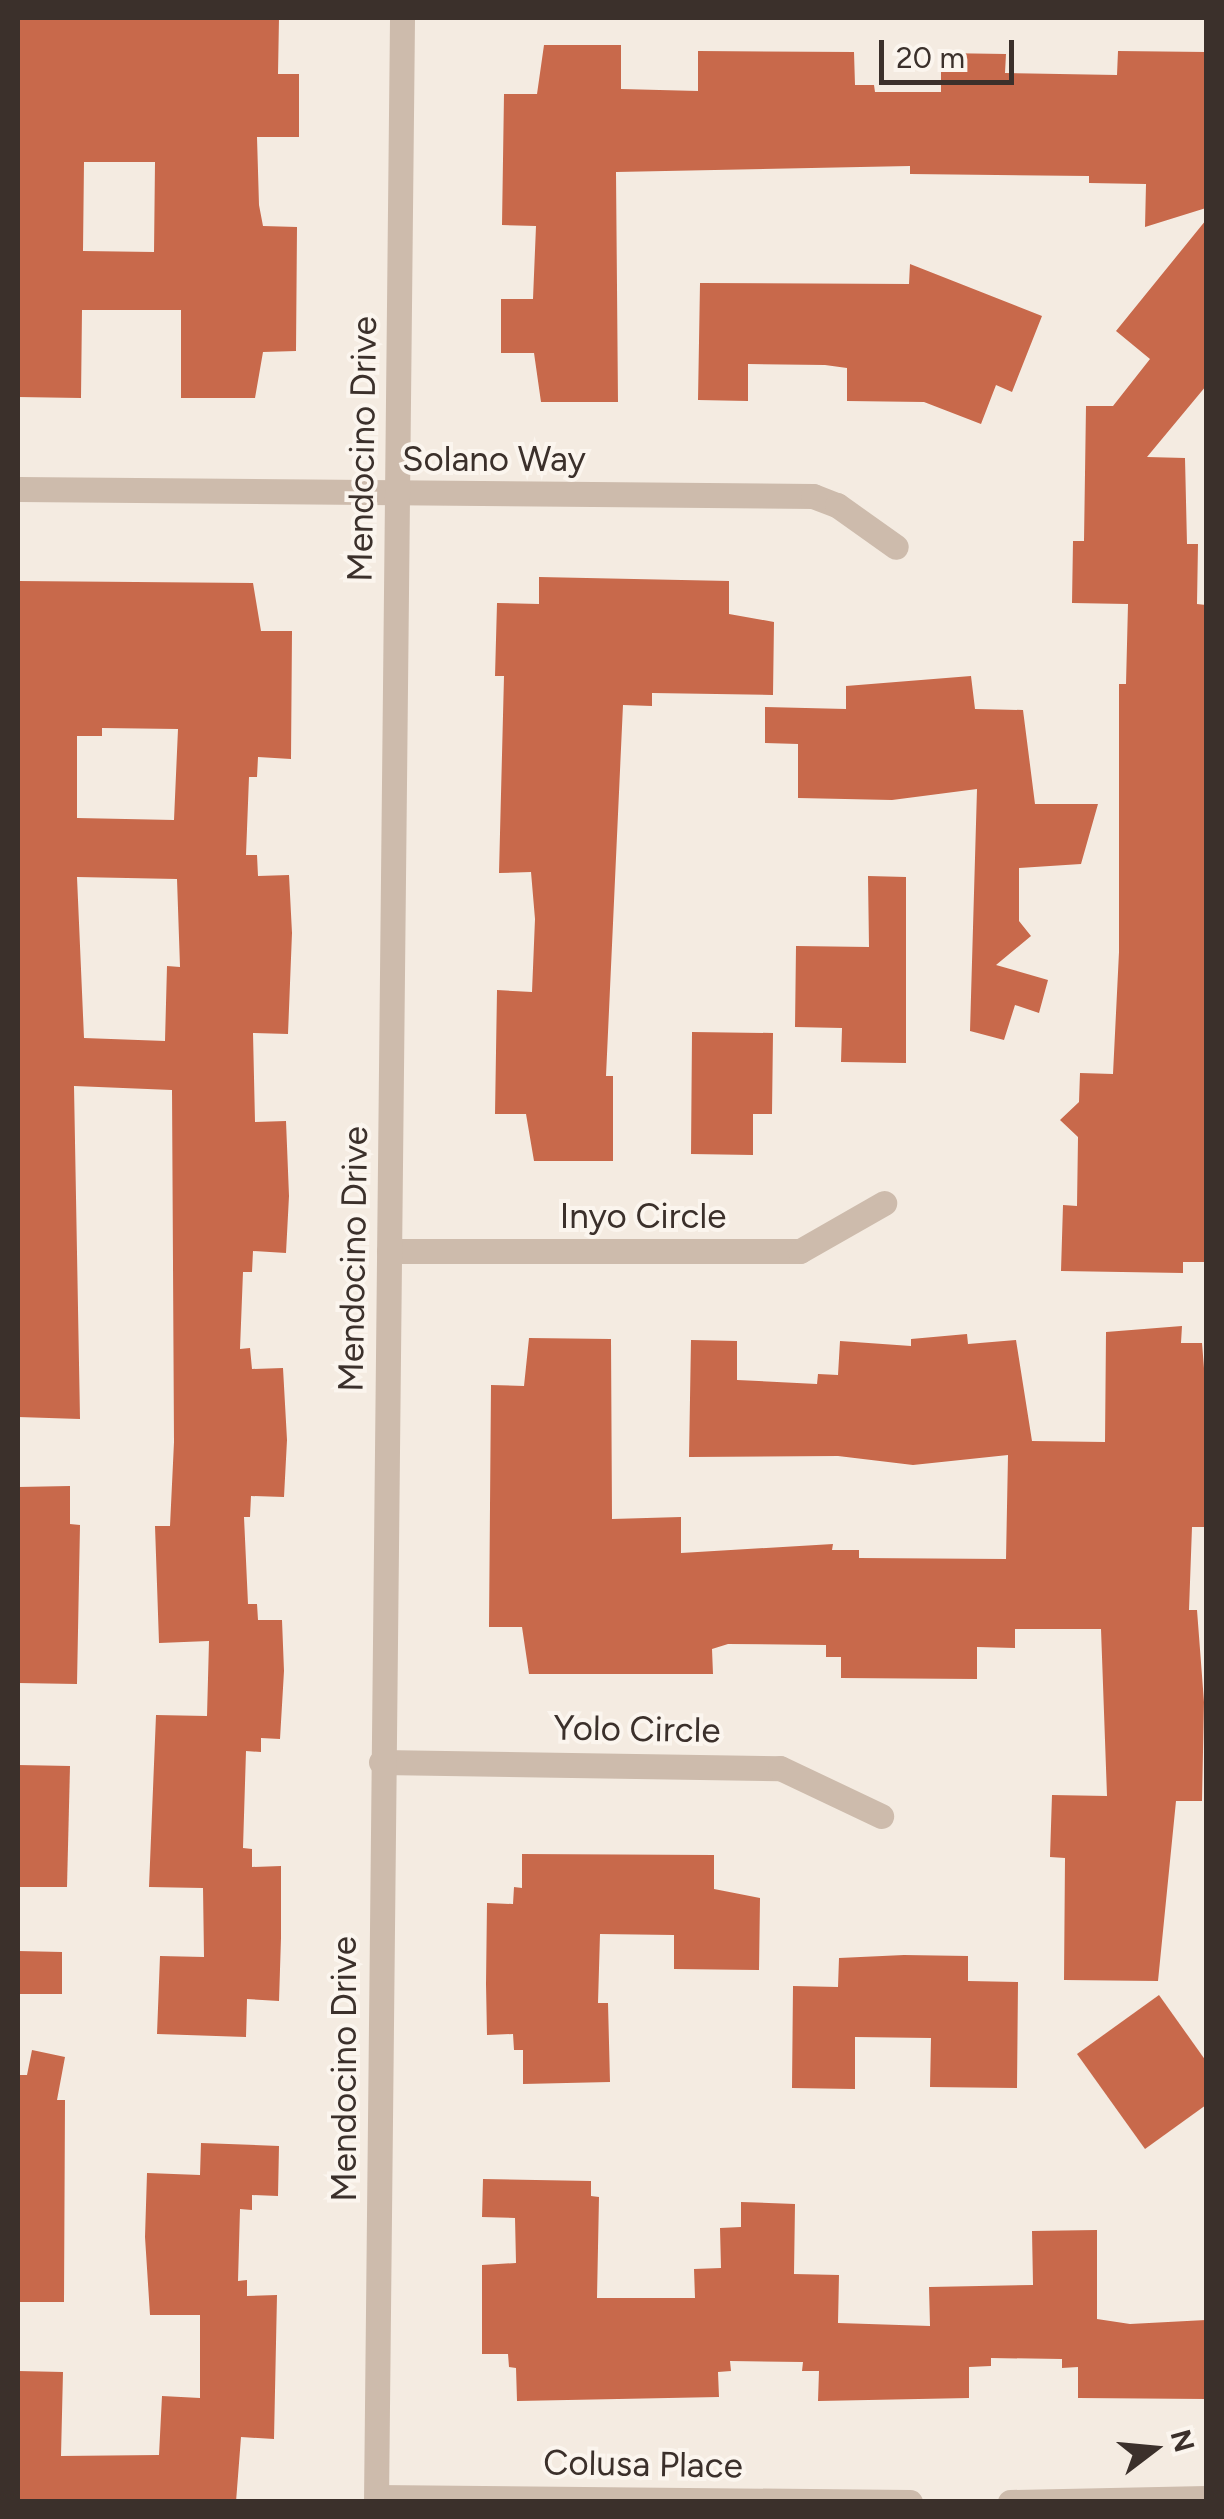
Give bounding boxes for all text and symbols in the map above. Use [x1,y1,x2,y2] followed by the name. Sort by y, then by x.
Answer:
[884,20,1019,82] scale bar
[896,39,965,76] text: 20 m
[339,316,385,582] street label: Mendocino Drive
[402,438,586,480] street label: Solano Way
[330,1126,376,1392] street label: Mendocino Drive
[560,1195,726,1237] street label: Inyo Circle
[553,1707,721,1751] street label: Yolo Circle
[323,1936,365,2202] street label: Mendocino Drive
[1104,2399,1204,2499] north arrow
[1164,2426,1202,2456] text: N
[543,2441,743,2487] street label: Colusa Place

